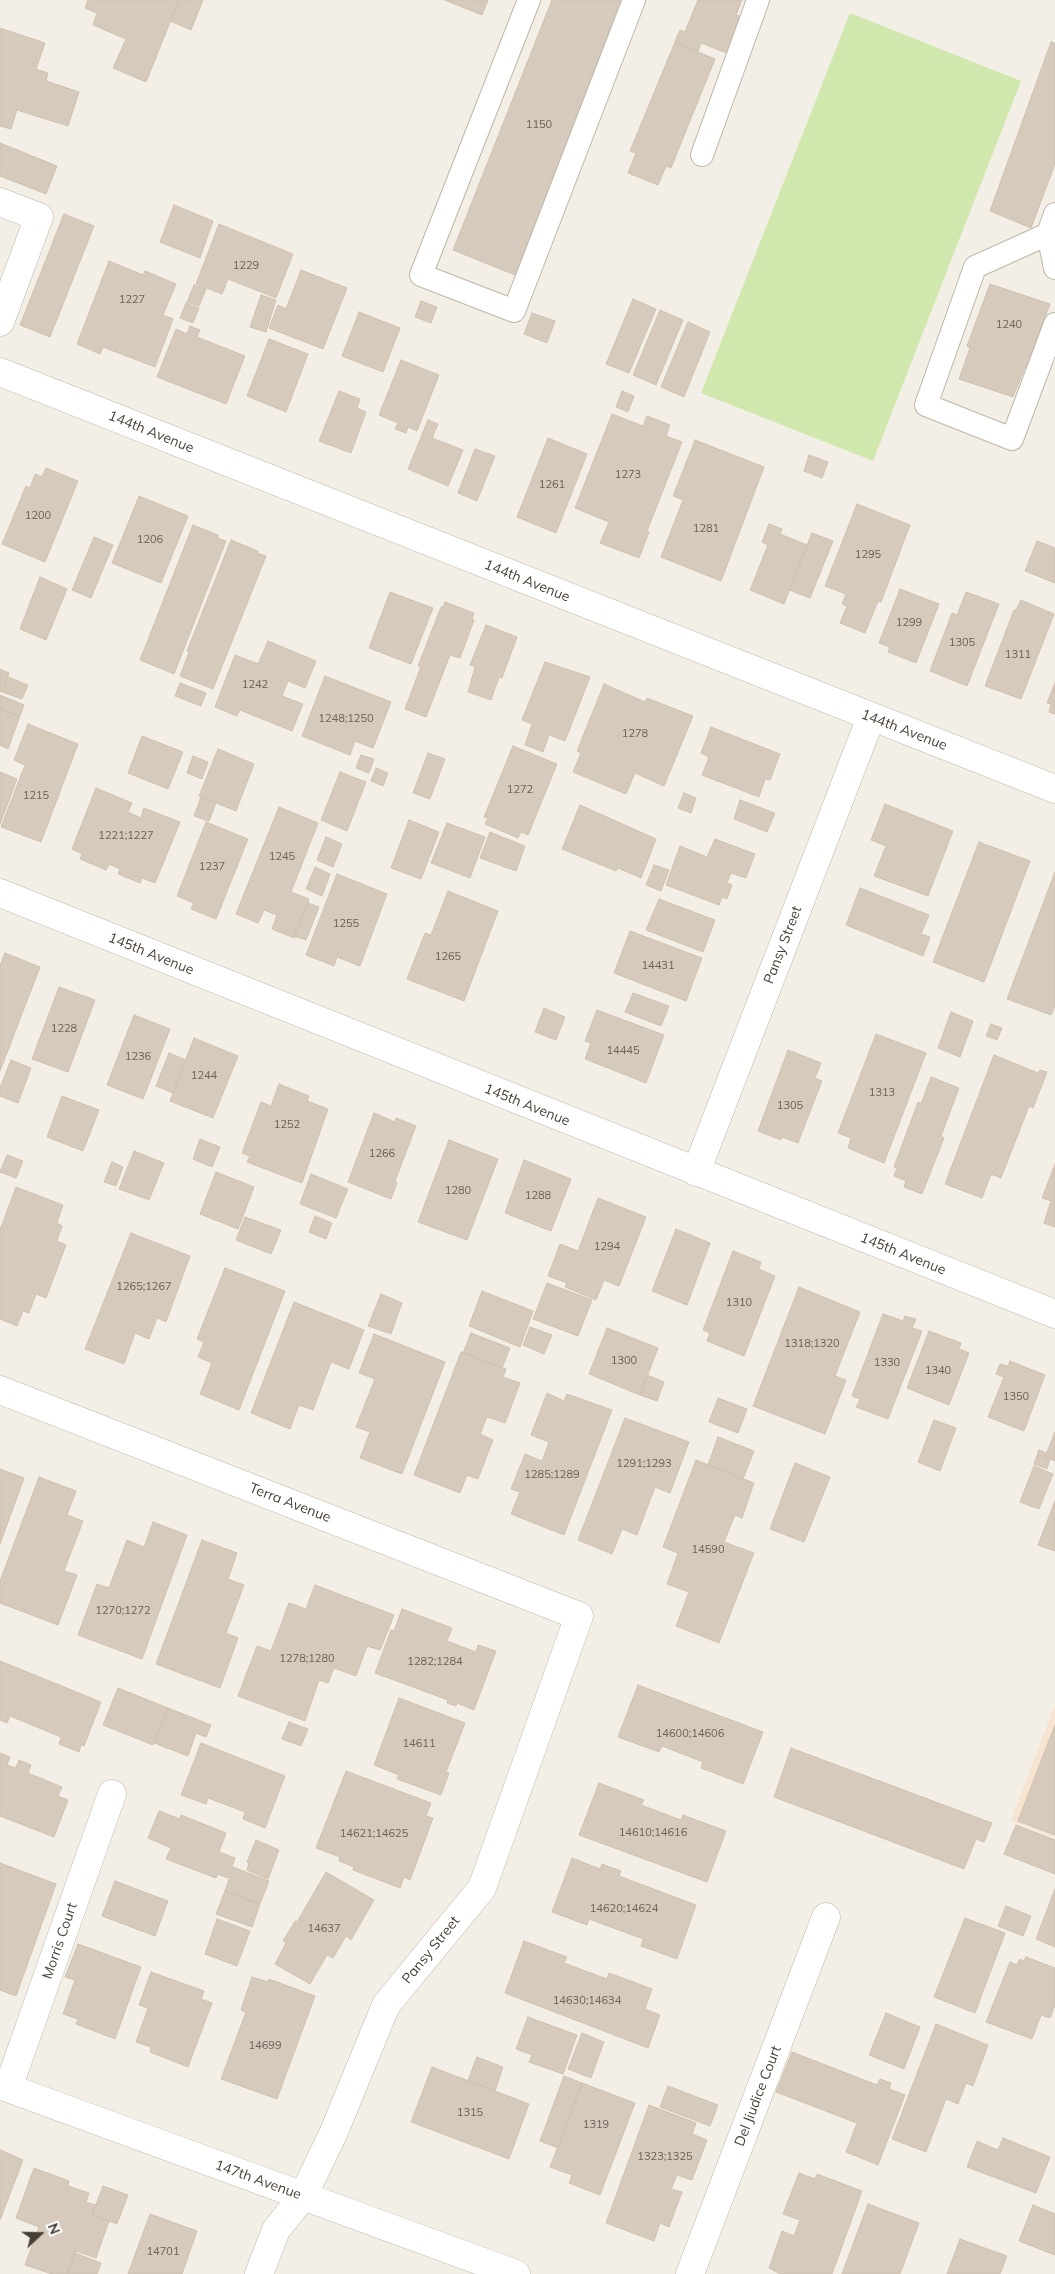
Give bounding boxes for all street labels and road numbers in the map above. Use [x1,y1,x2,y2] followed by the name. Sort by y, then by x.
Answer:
[106,407,196,457] street label: 144th Avenue
[482,556,572,606] street label: 144th Avenue
[859,706,949,754] street label: 144th Avenue
[760,904,806,986] street label: Pansy Street
[106,929,196,979] street label: 145th Avenue
[482,1080,572,1130] street label: 145th Avenue
[858,1229,948,1279] street label: 145th Avenue
[247,1480,333,1526] street label: Terra Avenue
[39,1901,81,1981] street label: Morris Court
[399,1913,463,1987] street label: Pansy Street
[731,2043,785,2149] street label: Del Jiudice Court
[213,2157,303,2203] street label: 147th Avenue

